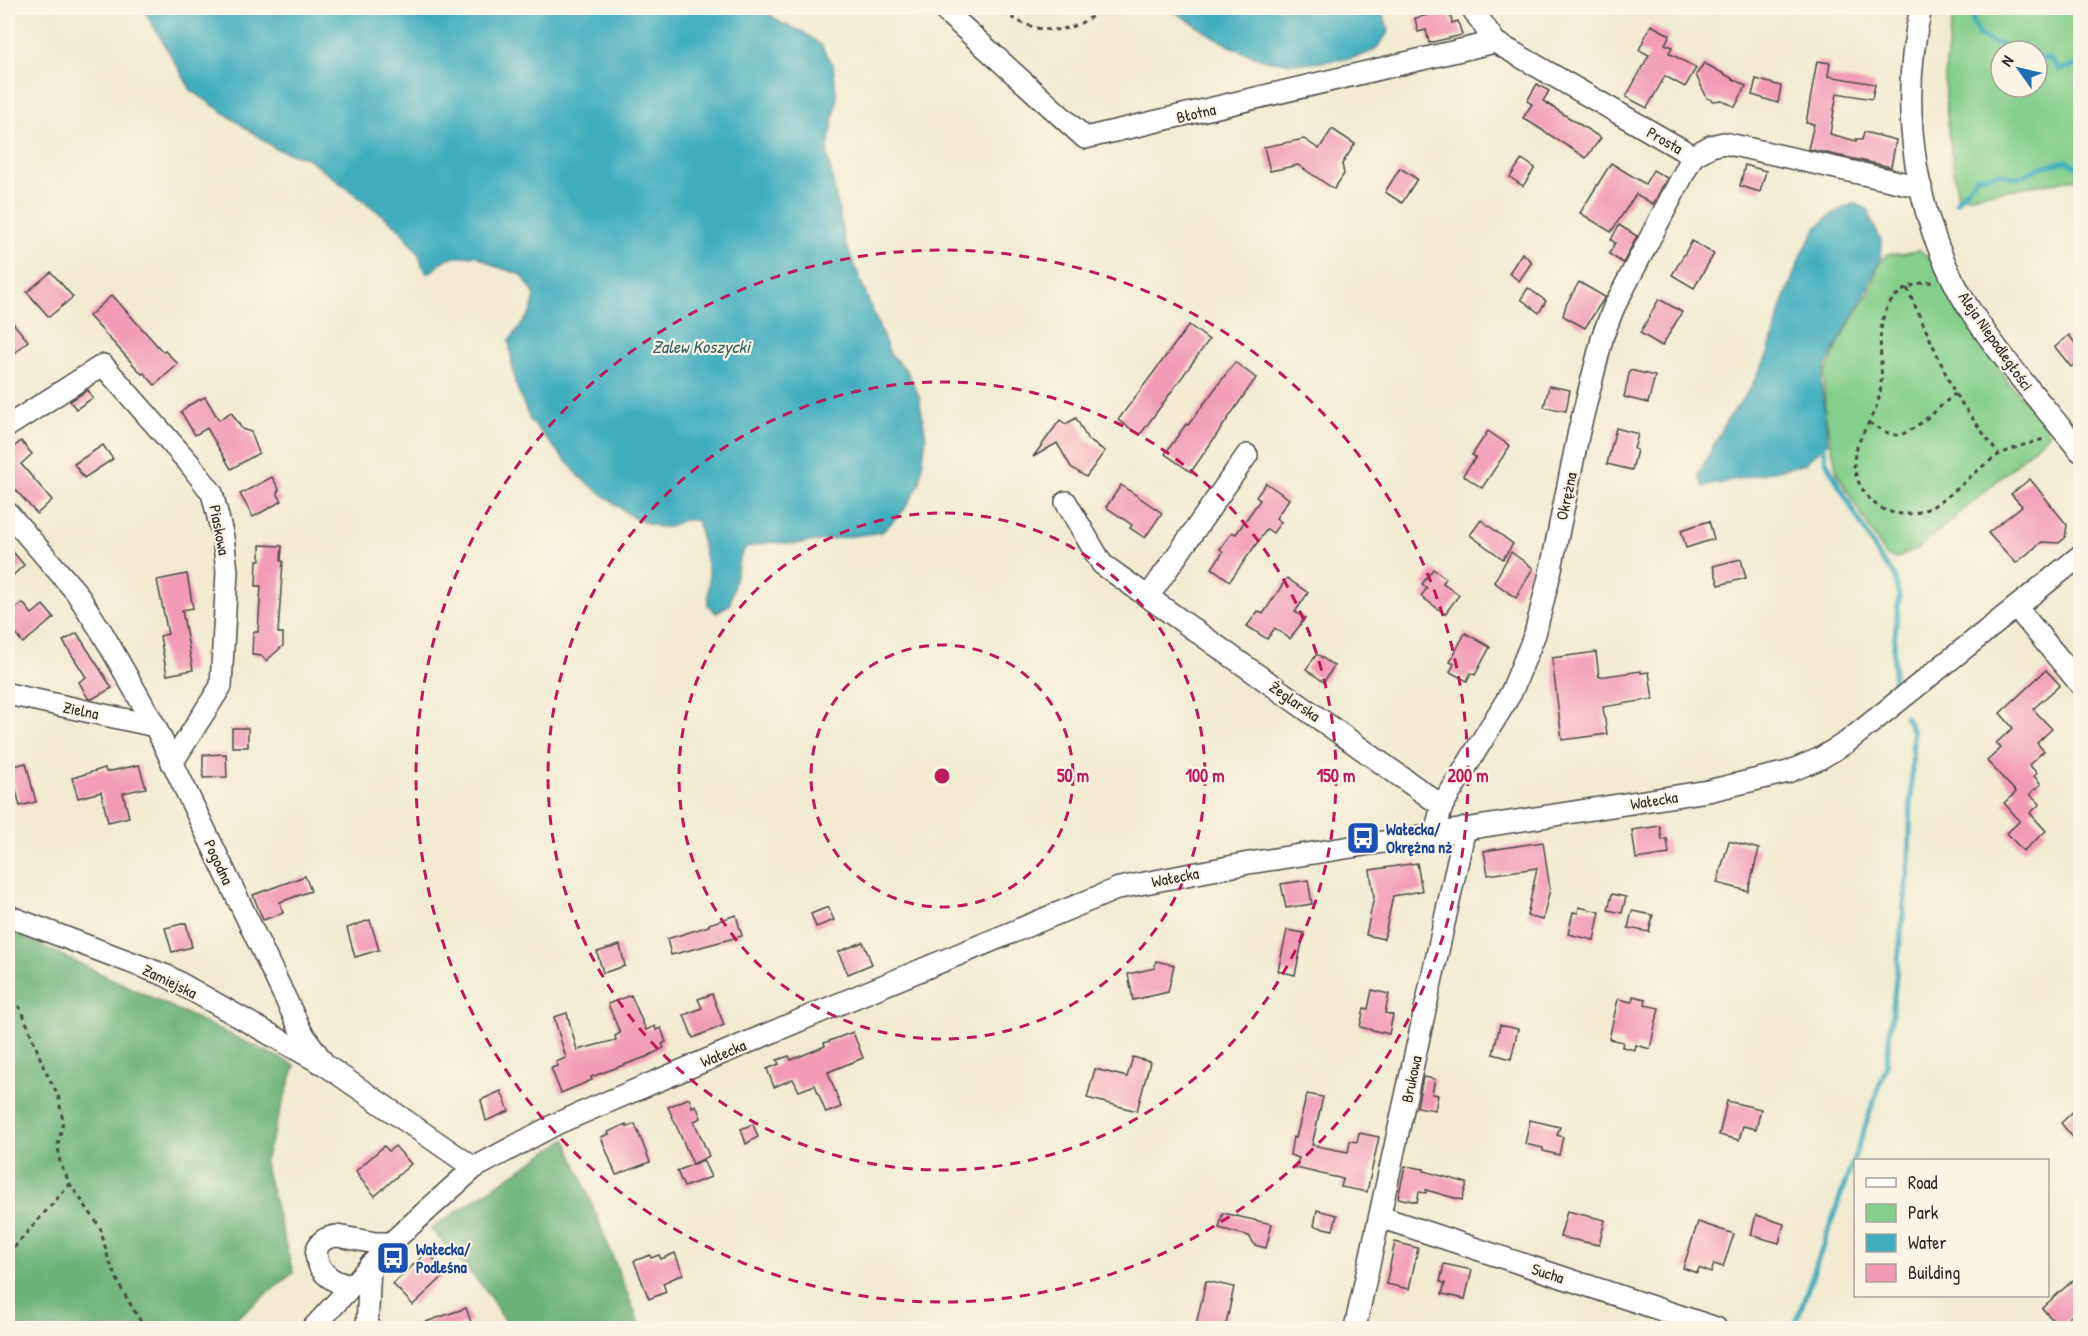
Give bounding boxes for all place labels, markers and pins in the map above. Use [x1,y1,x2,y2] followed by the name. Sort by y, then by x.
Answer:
[932,766,952,786] centre of rings
[1386,818,1452,858] place label: Wałecka/ Okrężna nż
[1345,820,1381,856] bus stop icon: Wałecka/ Okrężna nż
[416,1238,471,1278] place label: Wałecka/ Podleśna
[375,1240,411,1276] bus stop icon: Wałecka/ Podleśna

